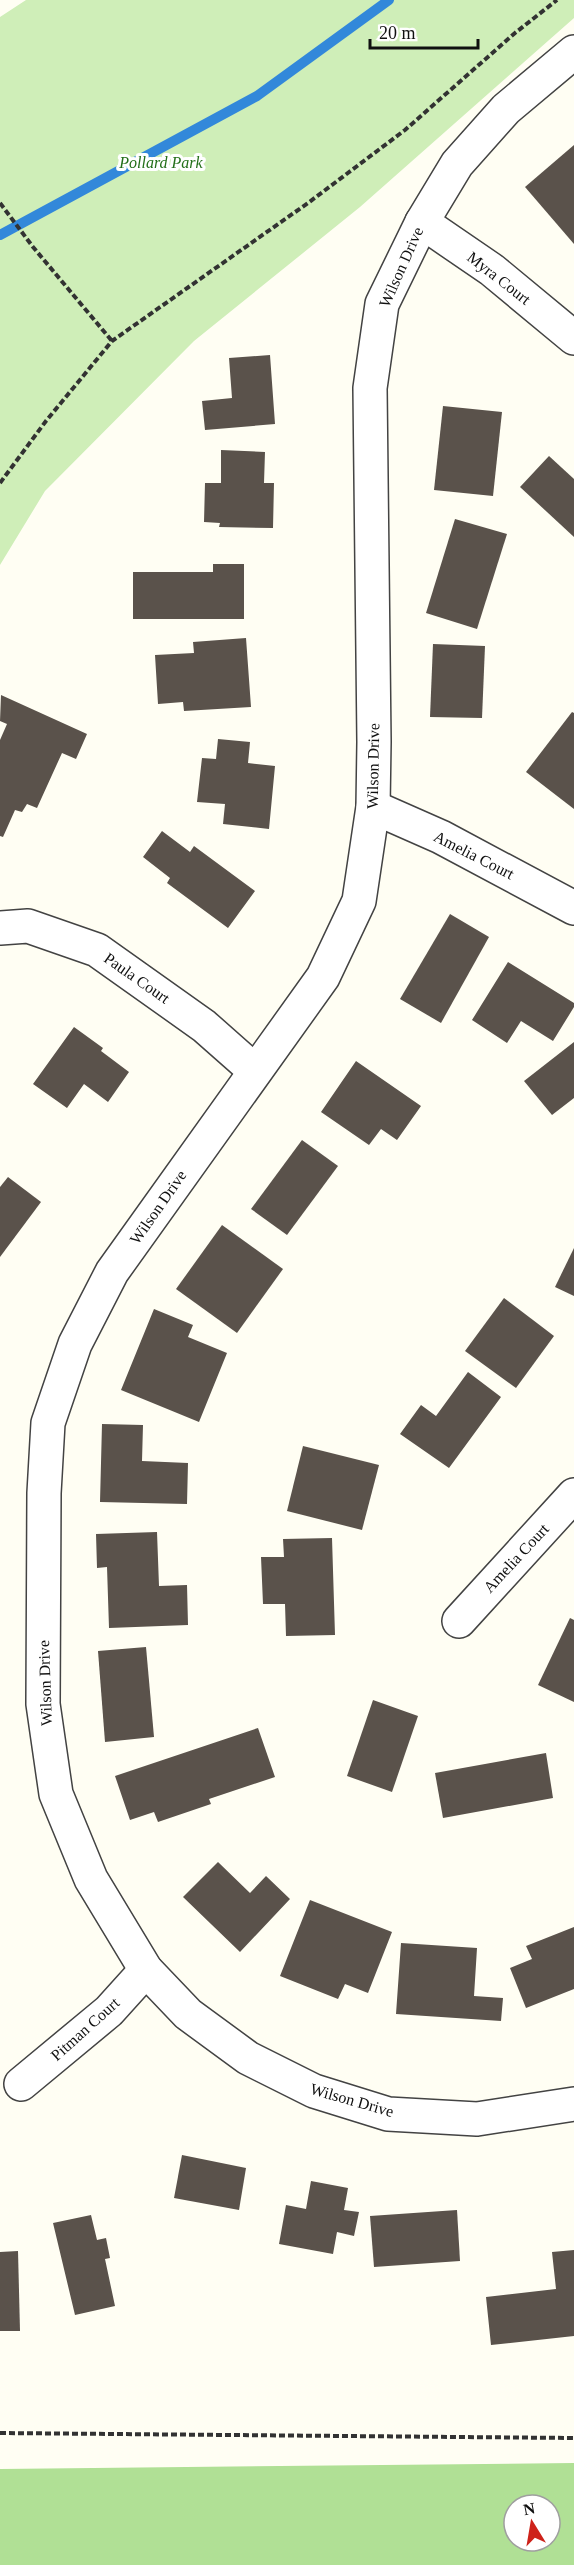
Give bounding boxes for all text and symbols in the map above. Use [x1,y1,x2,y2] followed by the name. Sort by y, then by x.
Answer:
[370,12,478,50] scale bar
[379,23,416,43] text: 20 m
[118,154,204,171] park label: Pollard Park
[376,224,426,310] street label: Wilson Drive
[464,248,534,309] street label: Myra Court
[364,723,382,809] street label: Wilson Drive
[431,828,517,883] street label: Amelia Court
[101,949,173,1007] street label: Paula Court
[126,1167,190,1247] street label: Wilson Drive
[480,1520,552,1596] street label: Amelia Court
[35,1640,55,1726] street label: Wilson Drive
[47,1994,123,2064] street label: Pitman Court
[308,2080,396,2120] street label: Wilson Drive
[502,2493,562,2553] north arrow
[522,2499,537,2518] text: N

